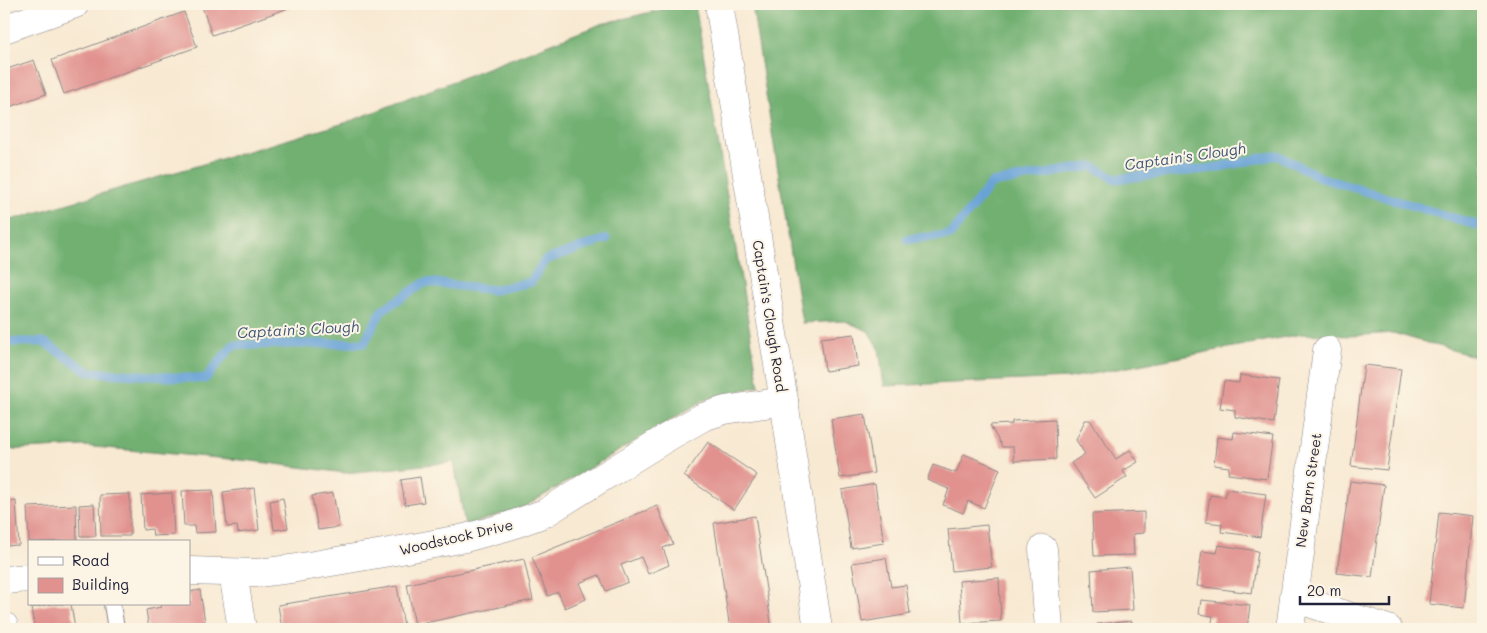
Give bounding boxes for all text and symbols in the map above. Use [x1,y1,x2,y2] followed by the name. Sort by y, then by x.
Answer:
[1123,138,1247,174] water label: Captain's Clough
[749,239,791,393] street label: Captain's Clough Road
[236,316,360,342] water label: Captain's Clough
[1291,431,1325,549] street label: New Barn Street
[397,515,515,559] street label: Woodstock Drive
[28,540,190,606] legend
[72,550,109,570] text: Road
[1300,573,1388,605] scale bar
[72,574,129,594] text: Building
[1307,580,1341,600] text: 20 m

